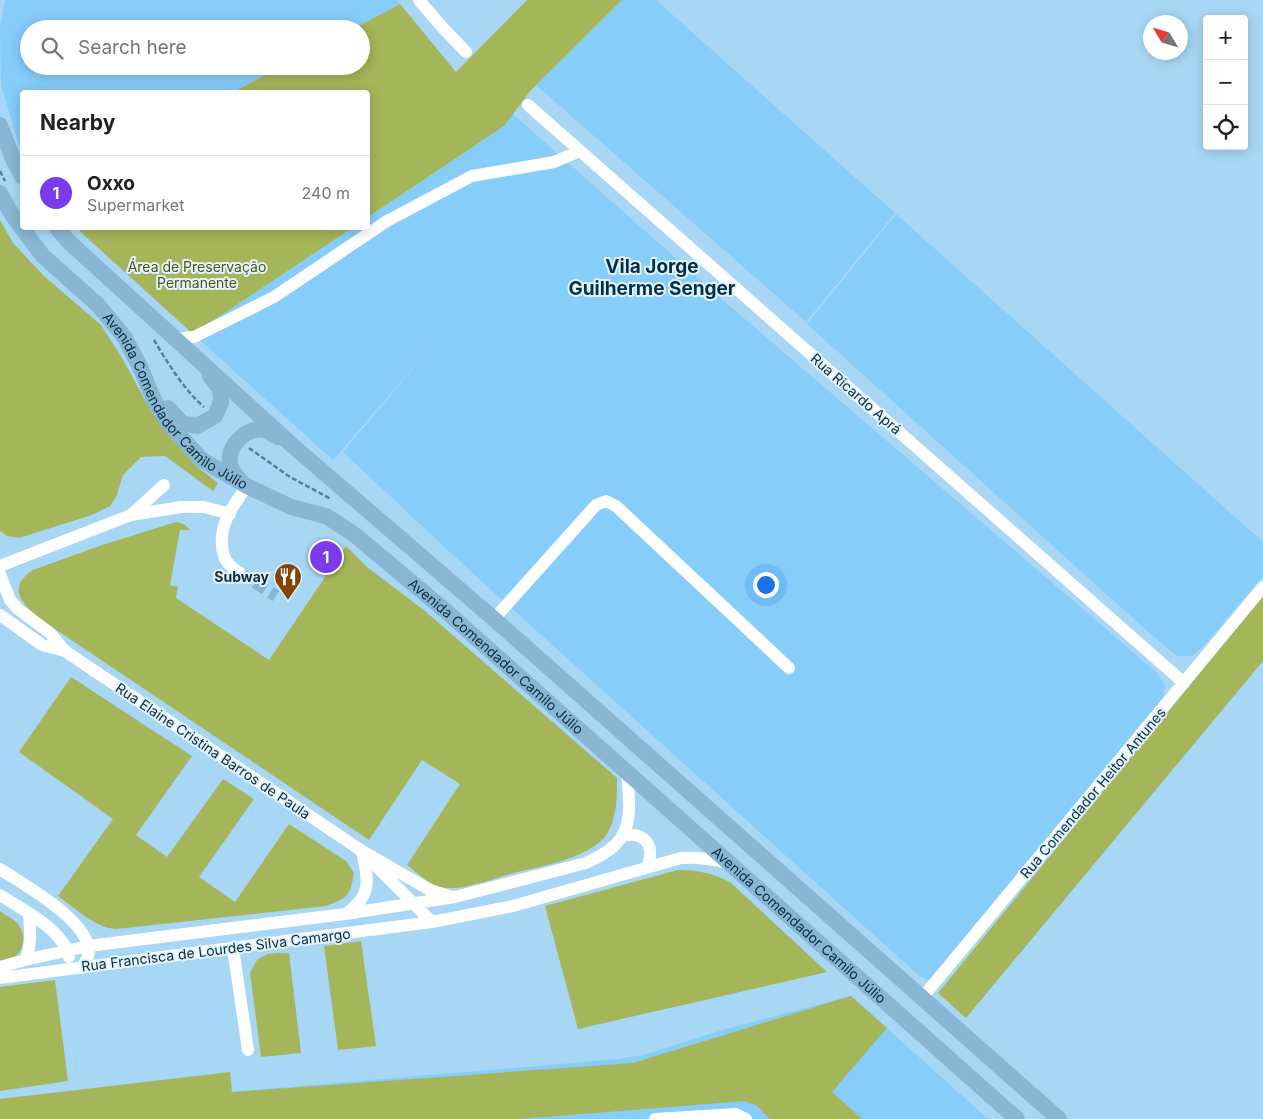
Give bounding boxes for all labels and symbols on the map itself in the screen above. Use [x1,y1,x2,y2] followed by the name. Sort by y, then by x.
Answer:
[1143,15,1188,60] north arrow
[568,255,736,300] district label: Vila Jorge Guilherme Senger
[128,258,266,291] park label: Área de Preservação Permanente
[99,309,251,493] street label: Avenida Comendador Camilo Júlio
[807,350,905,438] street label: Rua Ricardo Aprá
[310,538,342,576] pin: 1
[273,562,303,601] restaurant icon: Subway
[214,568,270,585] place label: Subway
[753,572,779,598] your location
[405,575,587,738] street label: Avenida Comendador Camilo Júlio
[113,679,314,822] street label: Rua Elaine Cristina Barros de Paula
[1016,704,1169,882] street label: Rua Comendador Heitor Antunes
[709,843,890,1007] street label: Avenida Comendador Camilo Júlio
[80,925,352,974] street label: Rua Francisca de Lourdes Silva Camargo

